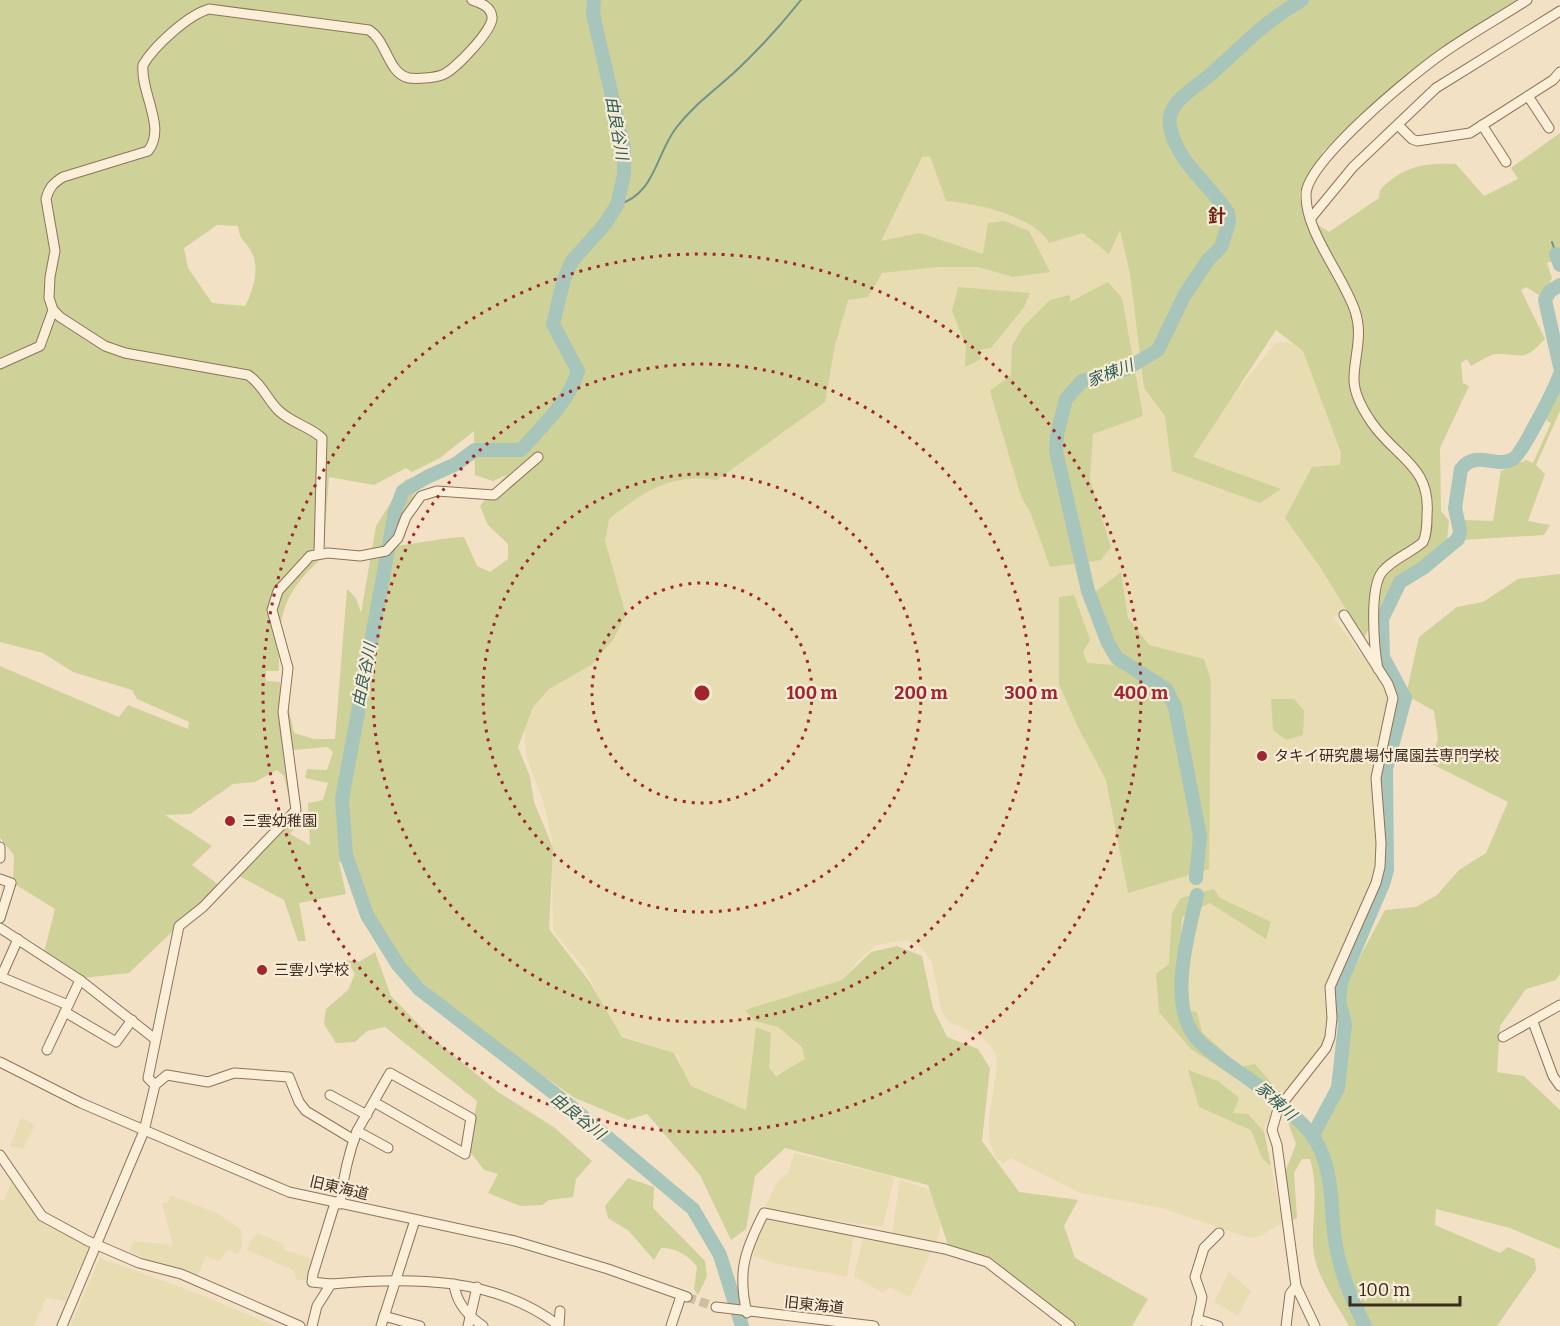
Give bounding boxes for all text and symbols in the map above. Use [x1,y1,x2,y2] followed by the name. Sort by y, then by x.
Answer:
[602,95,632,163] water label: 由良谷川
[1208,205,1226,227] district label: 針
[1084,355,1138,390] water label: 家棟川
[349,640,380,708] water label: 由良谷川
[786,682,838,704] text: 100 m
[894,682,948,704] text: 200 m
[1004,682,1058,704] text: 300 m
[1114,682,1168,704] text: 400 m
[692,683,712,703] centre of rings
[1274,747,1499,765] place label: タキイ研究農場付属園芸専門学校
[1255,749,1269,763] marker: タキイ研究農場付属園芸専門学校
[242,812,317,830] place label: 三雲幼稚園
[223,814,237,828] marker: 三雲幼稚園
[274,961,349,979] place label: 三雲小学校
[255,963,269,977] marker: 三雲小学校
[1252,1078,1302,1125] water label: 家棟川
[547,1088,610,1145] water label: 由良谷川
[308,1172,370,1204] street label: 旧東海道
[1350,1269,1460,1307] scale bar
[1359,1279,1410,1301] text: 100 m
[783,1293,845,1317] street label: 旧東海道

